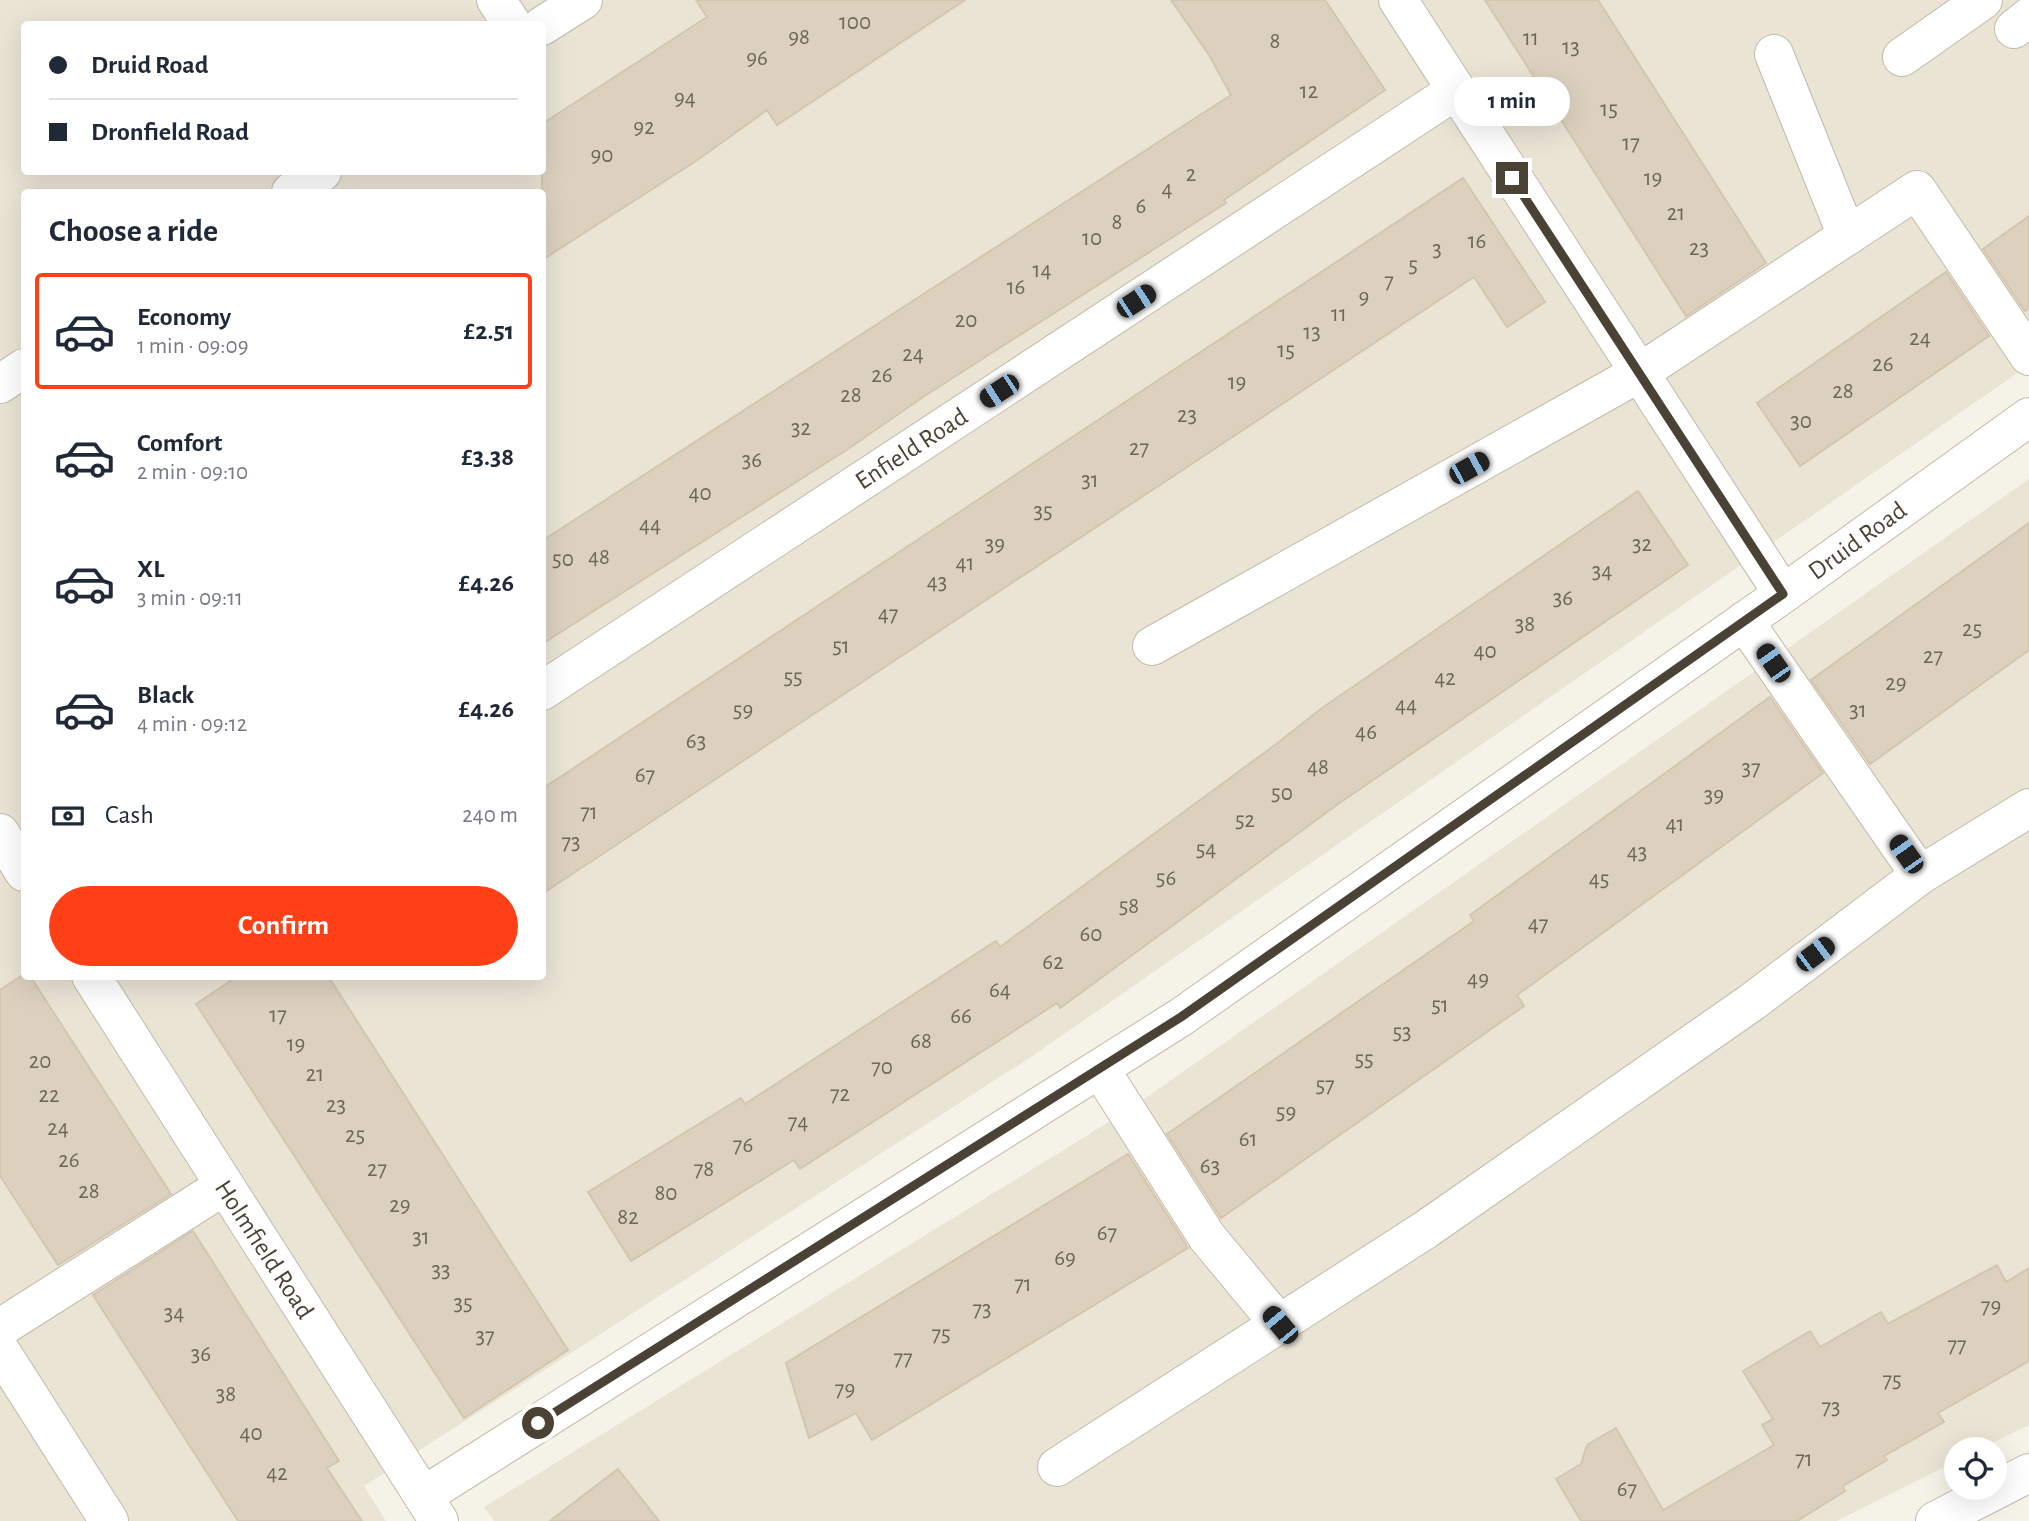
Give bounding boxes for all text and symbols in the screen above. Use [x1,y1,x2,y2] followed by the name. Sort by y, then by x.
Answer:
[839,11,871,34] house number: 100
[788,26,810,49] house number: 98
[1523,27,1539,50] house number: 11
[1270,30,1280,53] house number: 8
[1562,36,1580,59] house number: 13
[746,47,768,70] house number: 96
[91,52,209,78] text: Druid Road
[1454,76,1570,125] callout: 1 min
[1300,80,1318,103] house number: 12
[674,87,696,110] house number: 94
[1488,90,1536,113] text: 1 min
[1600,98,1618,121] house number: 15
[633,116,655,139] house number: 92
[91,119,249,145] text: Dronfield Road
[1622,132,1640,155] house number: 17
[591,144,613,167] house number: 90
[1496,162,1528,194] route end
[1186,163,1196,186] house number: 2
[1644,167,1662,190] house number: 19
[1161,178,1173,201] house number: 4
[1136,195,1146,218] house number: 6
[1667,202,1685,225] house number: 21
[1112,211,1122,234] house number: 8
[49,215,218,247] text: Choose a ride
[1082,227,1102,250] house number: 10
[1468,230,1486,253] house number: 16
[1689,237,1709,260] house number: 23
[1432,238,1442,261] house number: 3
[1408,254,1418,277] house number: 5
[1033,259,1051,282] house number: 14
[1384,270,1394,293] house number: 7
[1007,276,1025,299] house number: 16
[1113,281,1160,321] car
[1359,286,1369,309] house number: 9
[53,300,116,363] icon: car
[1331,303,1347,326] house number: 11
[137,304,231,330] text: Economy
[955,309,977,332] house number: 20
[464,318,514,344] text: £2.51
[1303,321,1321,344] house number: 13
[1909,327,1931,350] house number: 24
[137,335,249,358] text: 1 min · 09:09
[1277,339,1295,362] house number: 15
[902,343,924,366] house number: 24
[1872,353,1894,376] house number: 26
[871,364,893,387] house number: 26
[976,371,1023,411] car
[1228,371,1246,394] house number: 19
[1832,380,1854,403] house number: 28
[840,384,862,407] house number: 28
[851,403,972,495] street label: Enfield Road
[1177,404,1197,427] house number: 23
[1790,410,1812,433] house number: 30
[791,417,811,440] house number: 32
[53,426,116,489] icon: car
[137,430,222,456] text: Comfort
[1129,437,1149,460] house number: 27
[461,444,514,470] text: £3.38
[742,449,762,472] house number: 36
[1446,449,1493,487] car
[137,461,248,484] text: 2 min · 09:10
[1081,469,1099,492] house number: 31
[688,482,712,505] house number: 40
[1804,497,1911,585] street label: Druid Road
[1033,500,1053,523] house number: 35
[639,514,661,537] house number: 44
[985,533,1005,556] house number: 39
[1632,533,1652,556] house number: 32
[588,546,610,569] house number: 48
[552,548,574,571] house number: 50
[53,552,116,615] icon: car
[956,552,974,575] house number: 41
[137,556,164,582] text: XL
[1592,560,1612,583] house number: 34
[459,570,514,596] text: £4.26
[927,571,947,594] house number: 43
[137,587,243,610] text: 3 min · 09:11
[1553,587,1573,610] house number: 36
[878,603,898,626] house number: 47
[1515,613,1535,636] house number: 38
[1962,618,1982,641] house number: 25
[832,635,850,658] house number: 51
[1473,640,1497,663] house number: 40
[1753,640,1794,686] car
[1923,645,1943,668] house number: 27
[783,666,803,689] house number: 55
[1434,667,1456,690] house number: 42
[1885,672,1907,695] house number: 29
[53,678,116,741] icon: car
[137,682,194,708] text: Black
[1395,694,1417,717] house number: 44
[459,696,514,722] text: £4.26
[733,699,753,722] house number: 59
[1849,699,1867,722] house number: 31
[137,713,247,736] text: 4 min · 09:12
[1355,721,1377,744] house number: 46
[686,730,706,753] house number: 63
[1307,756,1329,779] house number: 48
[1741,757,1761,780] house number: 37
[635,764,655,787] house number: 67
[1271,782,1293,805] house number: 50
[1704,784,1724,807] house number: 39
[49,797,87,835] icon: cash
[580,801,598,824] house number: 71
[105,802,154,828] text: Cash
[462,804,518,827] text: 240 m
[1235,809,1255,832] house number: 52
[1666,813,1684,836] house number: 41
[561,831,581,854] house number: 73
[1886,831,1927,877] car
[1196,838,1216,861] house number: 54
[1627,841,1647,864] house number: 43
[1156,867,1176,890] house number: 56
[1589,868,1609,891] house number: 45
[49,886,518,966] button: Confirm
[1119,895,1139,918] house number: 58
[1528,913,1548,936] house number: 47
[1080,923,1102,946] house number: 60
[1792,933,1839,975] car
[1042,951,1064,974] house number: 62
[1467,968,1489,991] house number: 49
[989,979,1011,1002] house number: 64
[1431,994,1449,1017] house number: 51
[269,1004,287,1027] house number: 17
[950,1005,972,1028] house number: 66
[1392,1021,1412,1044] house number: 53
[910,1030,932,1053] house number: 68
[287,1033,305,1056] house number: 19
[1354,1048,1374,1071] house number: 55
[29,1050,51,1073] house number: 20
[871,1056,893,1079] house number: 70
[306,1063,324,1086] house number: 21
[1315,1074,1335,1097] house number: 57
[830,1083,850,1106] house number: 72
[39,1084,59,1107] house number: 22
[326,1094,346,1117] house number: 23
[1276,1101,1296,1124] house number: 59
[788,1111,808,1134] house number: 74
[47,1117,69,1140] house number: 24
[345,1124,365,1147] house number: 25
[1239,1128,1257,1151] house number: 61
[733,1134,753,1157] house number: 76
[58,1149,80,1172] house number: 26
[1200,1155,1220,1178] house number: 63
[367,1158,387,1181] house number: 27
[694,1158,714,1181] house number: 78
[210,1176,318,1323] street label: Holmfield Road
[78,1180,100,1203] house number: 28
[654,1182,678,1205] house number: 80
[389,1194,411,1217] house number: 29
[617,1206,639,1229] house number: 82
[1097,1222,1117,1245] house number: 67
[412,1226,430,1249] house number: 31
[1054,1247,1076,1270] house number: 69
[432,1259,450,1282] house number: 33
[1014,1273,1032,1296] house number: 71
[453,1292,473,1315] house number: 35
[1981,1295,2001,1318] house number: 79
[972,1298,992,1321] house number: 73
[164,1302,184,1325] house number: 34
[1259,1302,1302,1348] car
[931,1323,951,1346] house number: 75
[475,1325,495,1348] house number: 37
[1947,1334,1967,1357] house number: 77
[191,1343,211,1366] house number: 36
[893,1347,913,1370] house number: 77
[1882,1369,1902,1392] house number: 75
[835,1378,855,1401] house number: 79
[216,1383,236,1406] house number: 38
[1821,1396,1841,1419] house number: 73
[522,1407,554,1439] route start
[239,1422,263,1445] house number: 40
[1944,1437,2007,1500] map controls
[1944,1437,2007,1500] button: locate
[1795,1448,1813,1471] house number: 71
[266,1462,288,1485] house number: 42
[1617,1478,1637,1501] house number: 67

